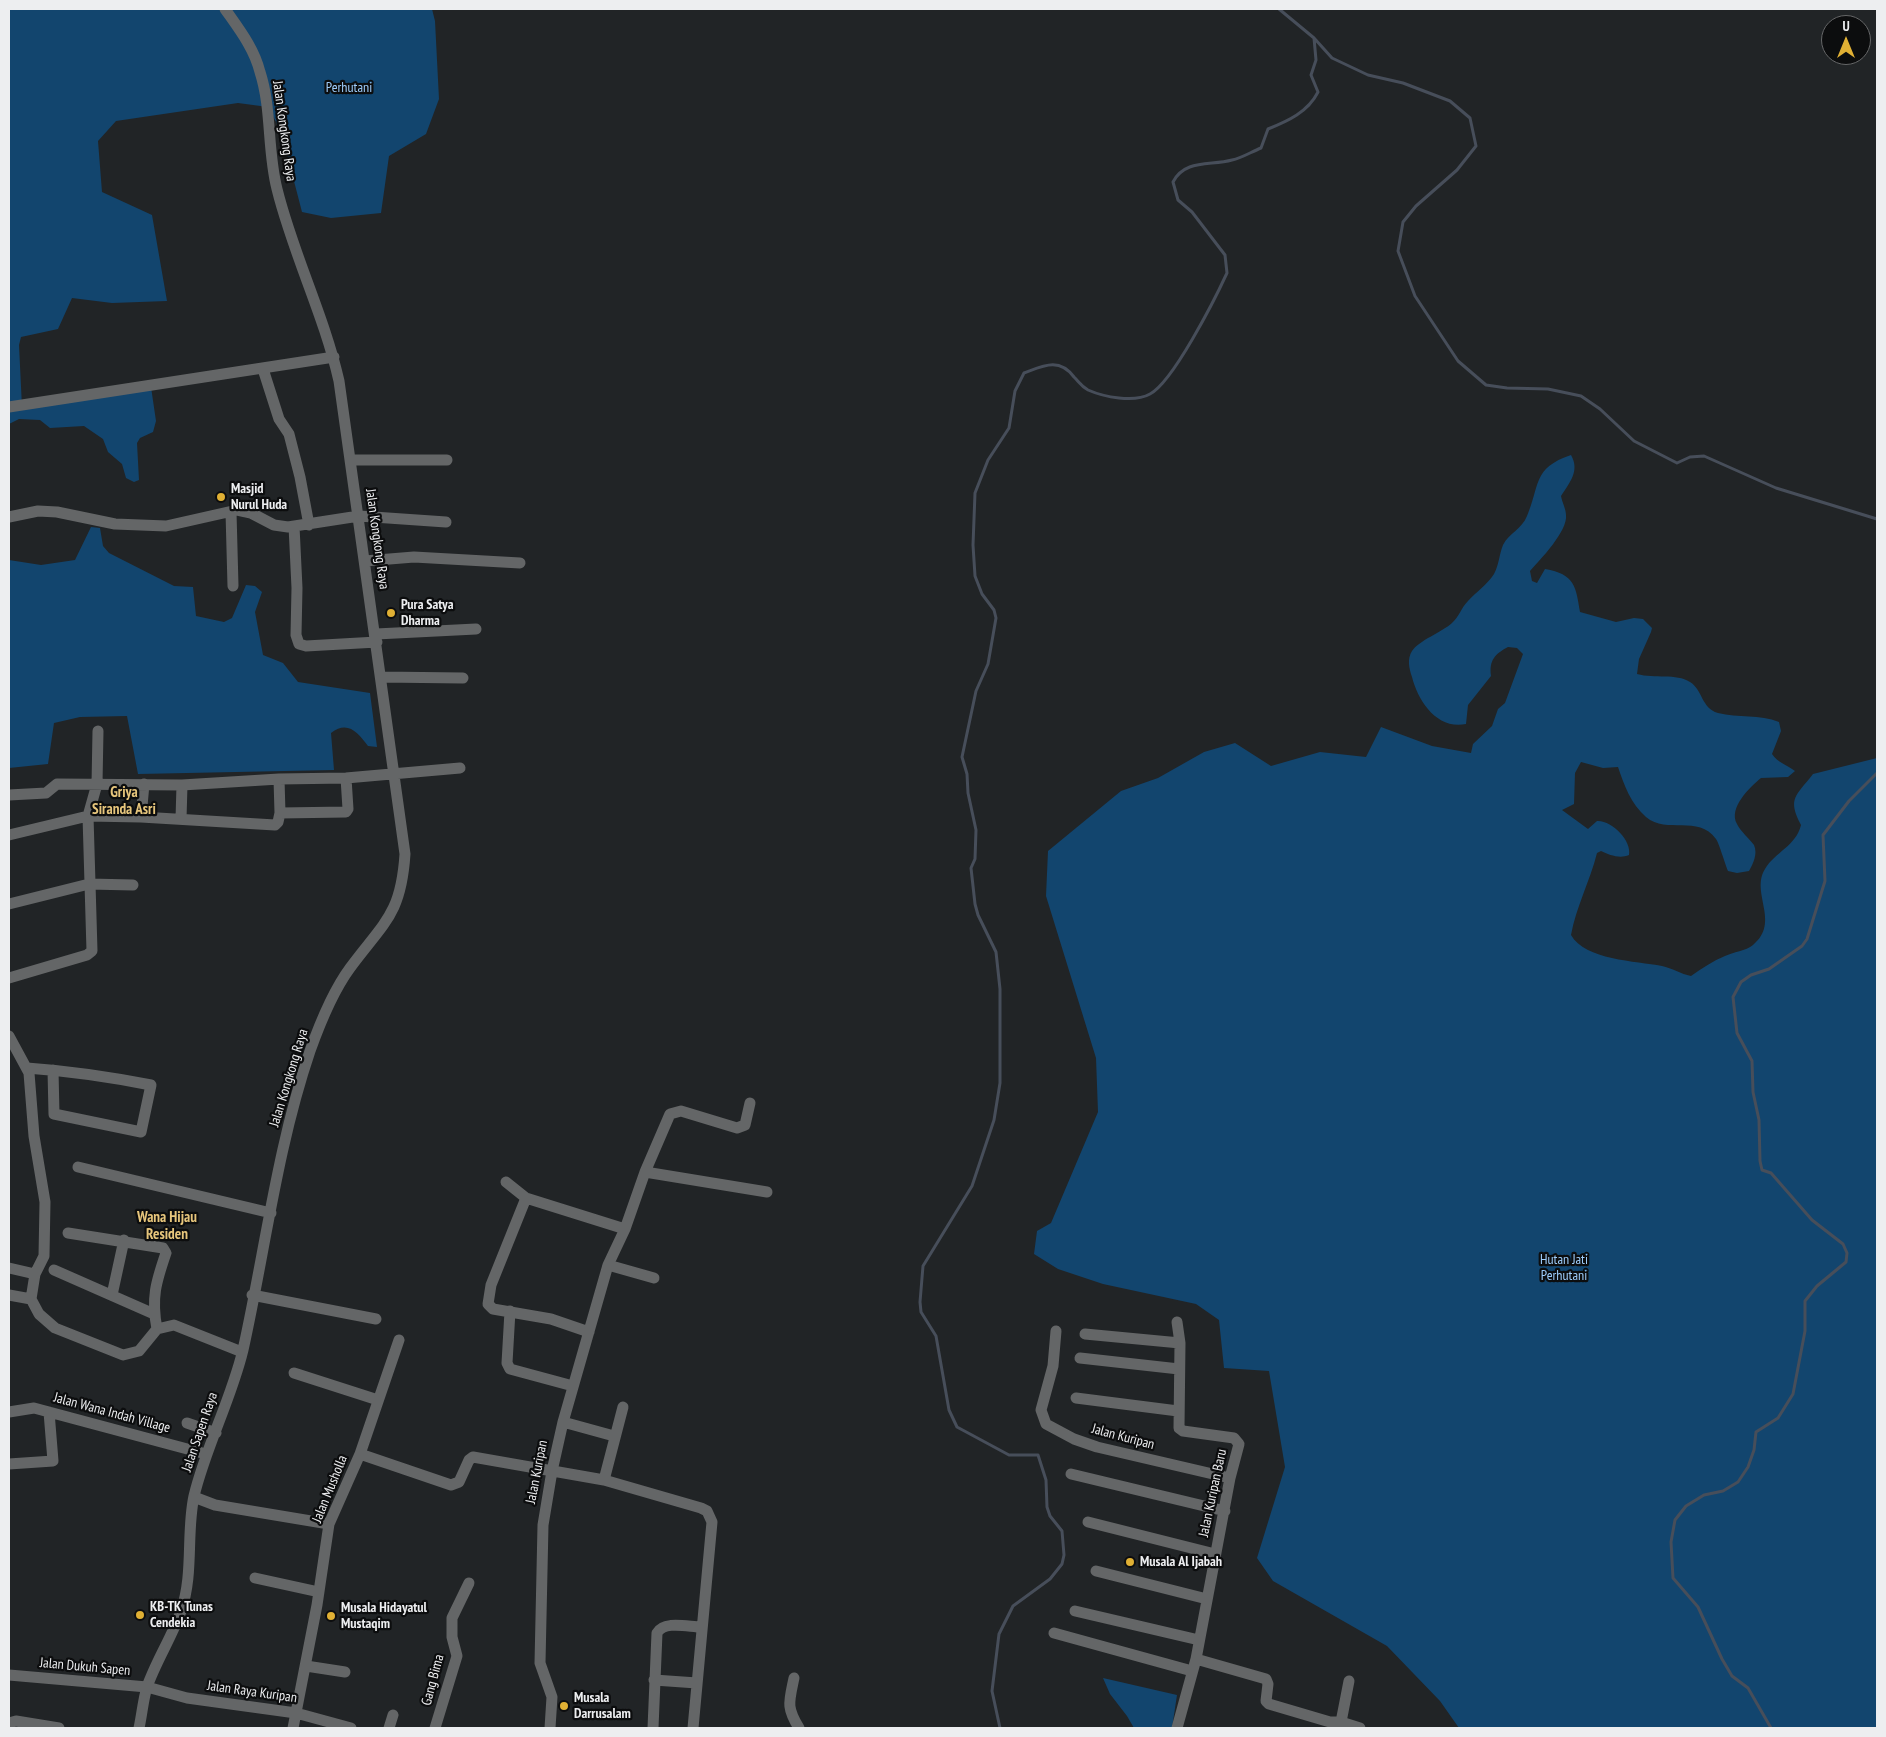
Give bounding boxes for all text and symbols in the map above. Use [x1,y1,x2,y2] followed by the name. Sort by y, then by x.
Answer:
[1821,15,1871,65] north arrow
[1842,17,1850,35] text: U
[269,80,299,182] street label: Jalan Kongkong Raya
[326,80,372,96] park label: Perhutani
[231,481,287,514] place label: Masjid Nurul Huda
[362,488,392,590] street label: Jalan Kongkong Raya
[215,491,227,503] marker: Masjid Nurul Huda
[401,597,453,630] place label: Pura Satya Dharma
[385,607,397,619] marker: Pura Satya Dharma
[92,784,156,819] district label: Griya Siranda Asri
[266,1027,312,1129] street label: Jalan Kongkong Raya
[137,1209,197,1244] district label: Wana Hijau Residen
[1540,1252,1588,1284] park label: Hutan Jati Perhutani
[52,1389,172,1437] street label: Jalan Wana Indah Village
[179,1390,221,1474] street label: Jalan Sapen Raya
[1090,1421,1156,1453] street label: Jalan Kuripan
[523,1439,551,1505] street label: Jalan Kuripan
[1195,1448,1231,1538] street label: Jalan Kuripan Baru
[309,1453,351,1525] street label: Jalan Musholla
[1140,1554,1222,1570] place label: Musala Al Ijabah
[1124,1556,1136,1568] marker: Musala Al Ijabah
[150,1599,213,1631] place label: KB-TK Tunas Cendekia
[341,1600,427,1632] place label: Musala Hidayatul Mustaqim
[134,1609,146,1621] marker: KB-TK Tunas Cendekia
[325,1610,337,1622] marker: Musala Hidayatul Mustaqim
[418,1653,448,1707] street label: Gang Bima
[39,1655,131,1679] street label: Jalan Dukuh Sapen
[206,1677,298,1707] street label: Jalan Raya Kuripan
[574,1690,631,1722] place label: Musala Darrusalam
[558,1700,570,1712] marker: Musala Darrusalam

